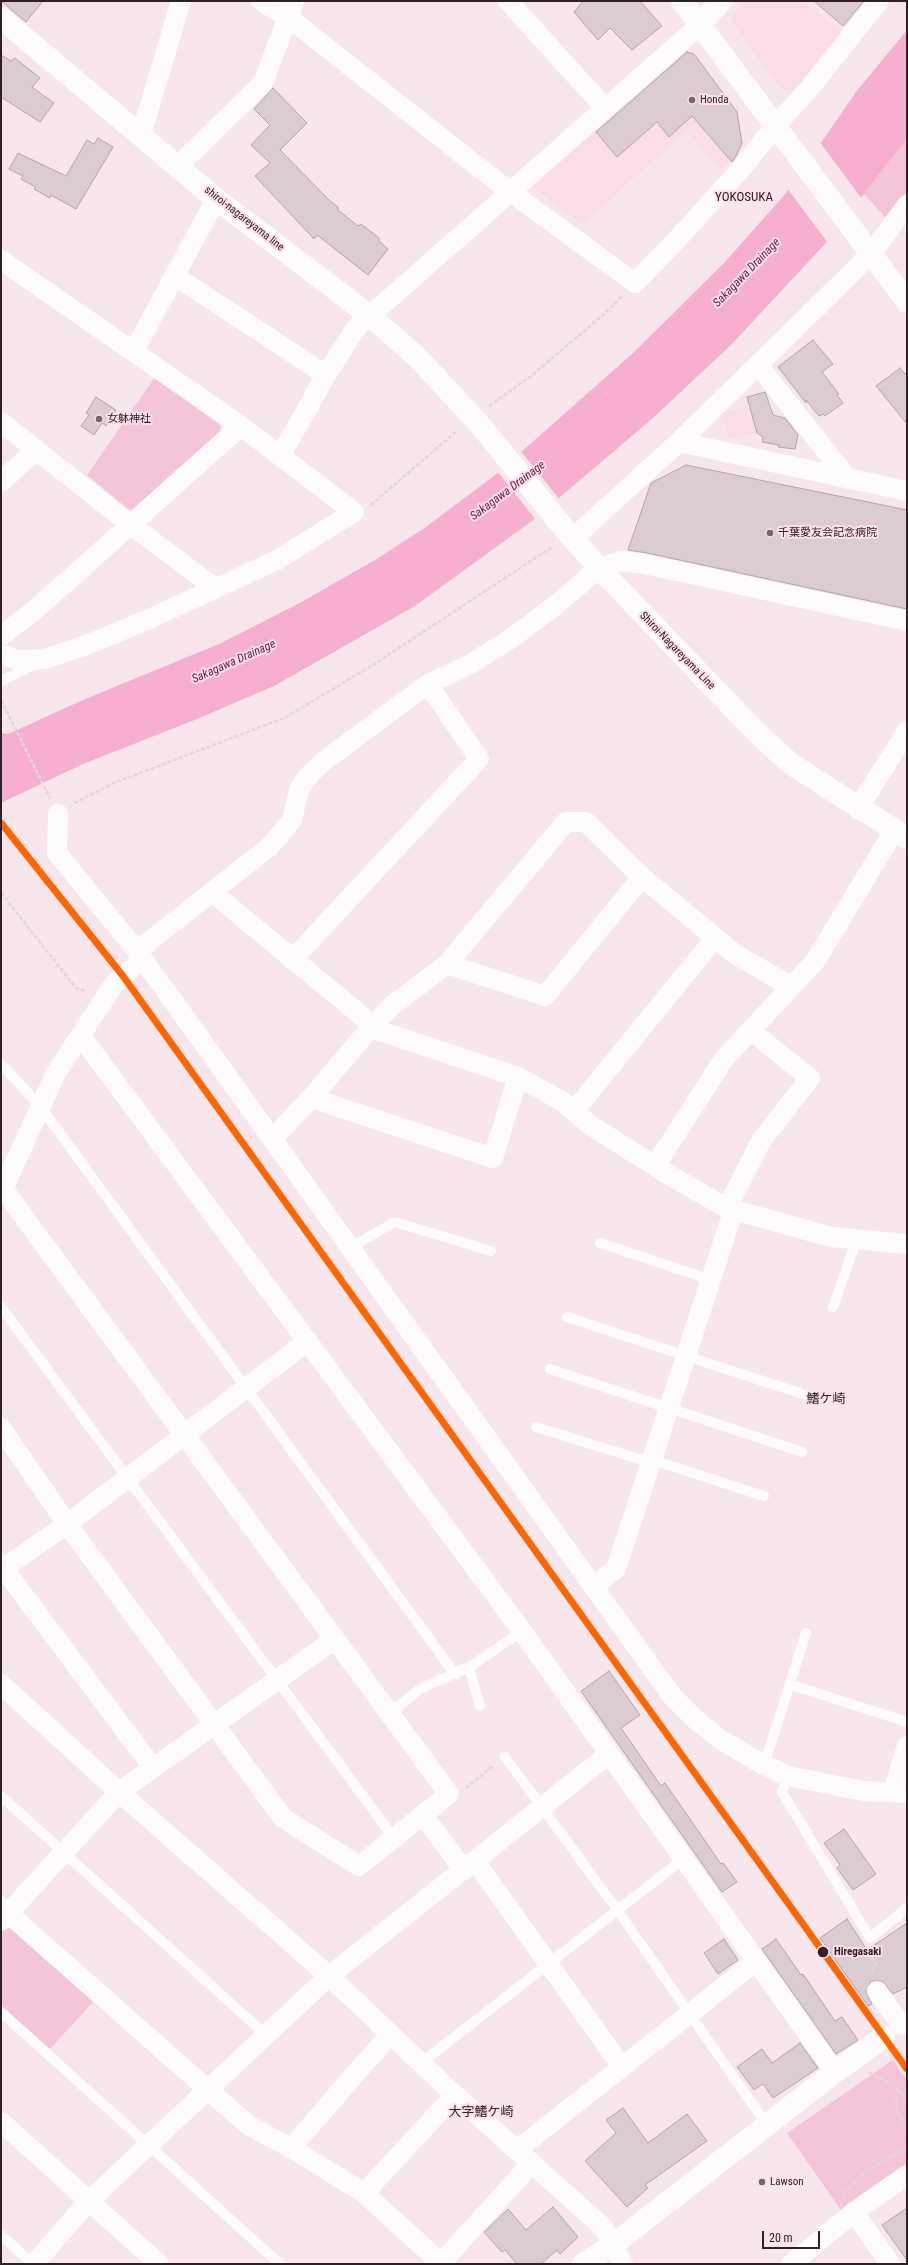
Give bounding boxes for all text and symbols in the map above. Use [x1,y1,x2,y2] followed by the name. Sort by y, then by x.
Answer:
[700,93,728,107] place label: Honda
[687,95,697,105] marker: Honda
[201,184,287,254] street label: shiroi-nagareyama line
[711,190,777,206] district label: YOKOSUKA
[710,236,784,310] water label: Sakagawa Drainage
[107,412,151,426] place label: 女躰神社
[94,414,104,424] marker: 女躰神社
[468,458,548,524] water label: Sakagawa Drainage
[778,526,877,540] place label: 千葉愛友会記念病院
[765,528,775,538] marker: 千葉愛友会記念病院
[637,609,717,693] street label: Shiroi-Nagareyama Line
[190,637,278,687] water label: Sakagawa Drainage
[807,1392,845,1408] district label: 鰭ケ崎
[816,1945,830,1959] marker: Hiregasaki
[834,1945,881,1959] place label: Hiregasaki
[449,2105,513,2121] district label: 大字鰭ケ崎
[770,2175,804,2189] place label: Lawson
[757,2177,767,2187] marker: Lawson
[764,2223,822,2249] scale bar
[769,2231,793,2245] text: 20 m

